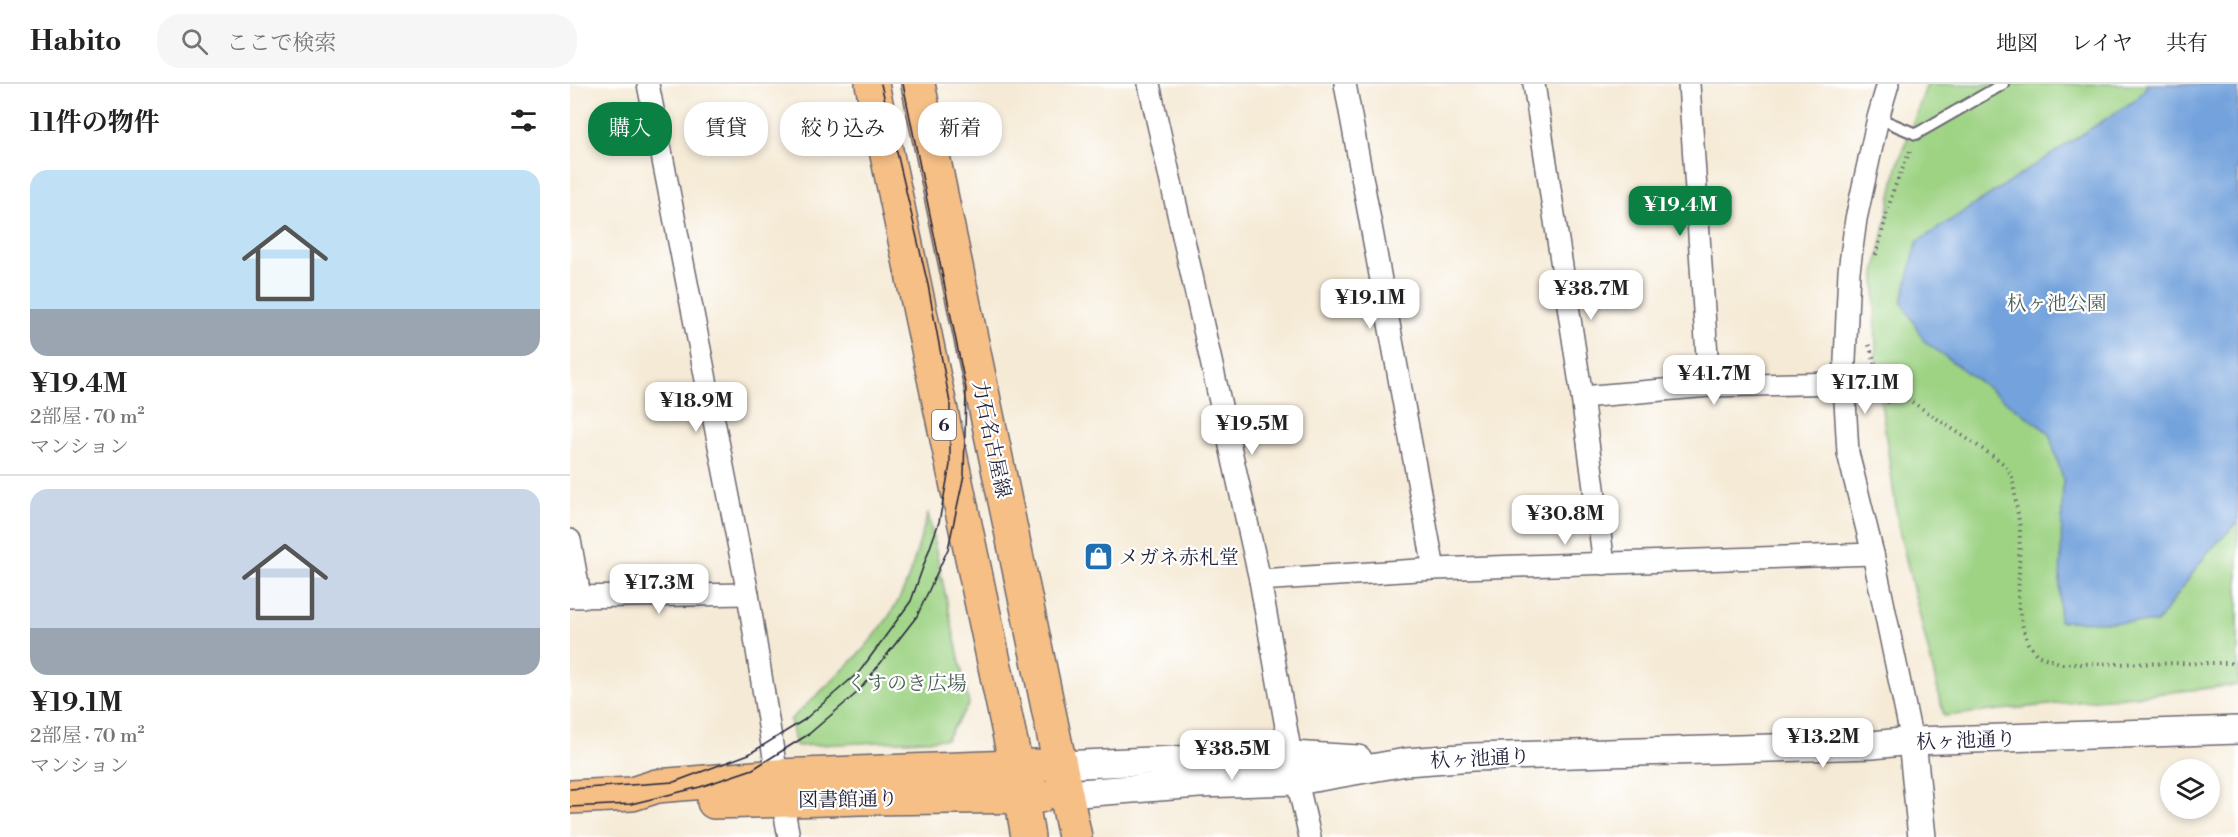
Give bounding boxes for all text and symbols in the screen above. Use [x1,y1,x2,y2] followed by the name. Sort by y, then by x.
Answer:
[157,14,577,68] search box
[30,24,121,59] text: Habito
[178,25,211,58] icon: search
[226,30,337,57] text: ここで検索
[1996,31,2038,57] text: 地図
[2071,31,2133,57] text: レイヤ
[2166,31,2208,57] text: 共有
[588,102,672,156] chip: 購入
[684,102,768,156] chip: 賃貸
[780,102,906,156] chip: 絞り込み
[918,102,1002,156] chip: 新着
[507,104,540,137] icon: filters
[30,107,160,139] text: 11件の物件
[1631,186,1729,237] pin: ¥19.4M
[1643,193,1717,218] text: ¥19.4M
[231,209,339,317] icon: home
[1542,270,1640,321] pin: ¥38.7M
[1553,277,1629,302] text: ¥38.7M
[1321,279,1419,330] pin: ¥19.1M
[1335,286,1405,311] text: ¥19.1M
[2007,292,2107,317] park label: 杁ヶ池公園
[1665,355,1763,406] pin: ¥41.7M
[1677,362,1751,387] text: ¥41.7M
[1816,364,1914,415] pin: ¥17.1M
[30,368,127,400] text: ¥19.4M
[1831,371,1899,396] text: ¥17.1M
[966,378,1015,501] street label: 力石名古屋線
[647,382,745,433] pin: ¥18.9M
[659,389,733,414] text: ¥18.9M
[30,405,144,430] text: 2部屋 · 70 m²
[1203,405,1301,456] pin: ¥19.5M
[932,410,956,440] road number: 6
[1215,412,1289,437] text: ¥19.5M
[30,435,129,460] text: マンション
[1516,495,1614,546] pin: ¥30.8M
[1526,502,1604,527] text: ¥30.8M
[231,528,339,636] icon: home
[1082,541,1114,573] shop icon: メガネ赤札堂
[1119,546,1239,571] place label: メガネ赤札堂
[610,564,708,615] pin: ¥17.3M
[624,571,694,596] text: ¥17.3M
[847,672,967,697] park label: くすのき広場
[30,687,122,719] text: ¥19.1M
[1774,718,1872,769] pin: ¥13.2M
[30,724,144,749] text: 2部屋 · 70 m²
[1786,725,1860,750] text: ¥13.2M
[1916,727,2016,756] street label: 杁ヶ池通り
[1183,730,1281,781] pin: ¥38.5M
[1194,737,1270,762] text: ¥38.5M
[1429,744,1531,775] street label: 杁ヶ池通り
[30,754,129,779] text: マンション
[2160,759,2220,819] map controls
[2160,759,2220,819] button: layers
[798,787,898,814] street label: 図書館通り

